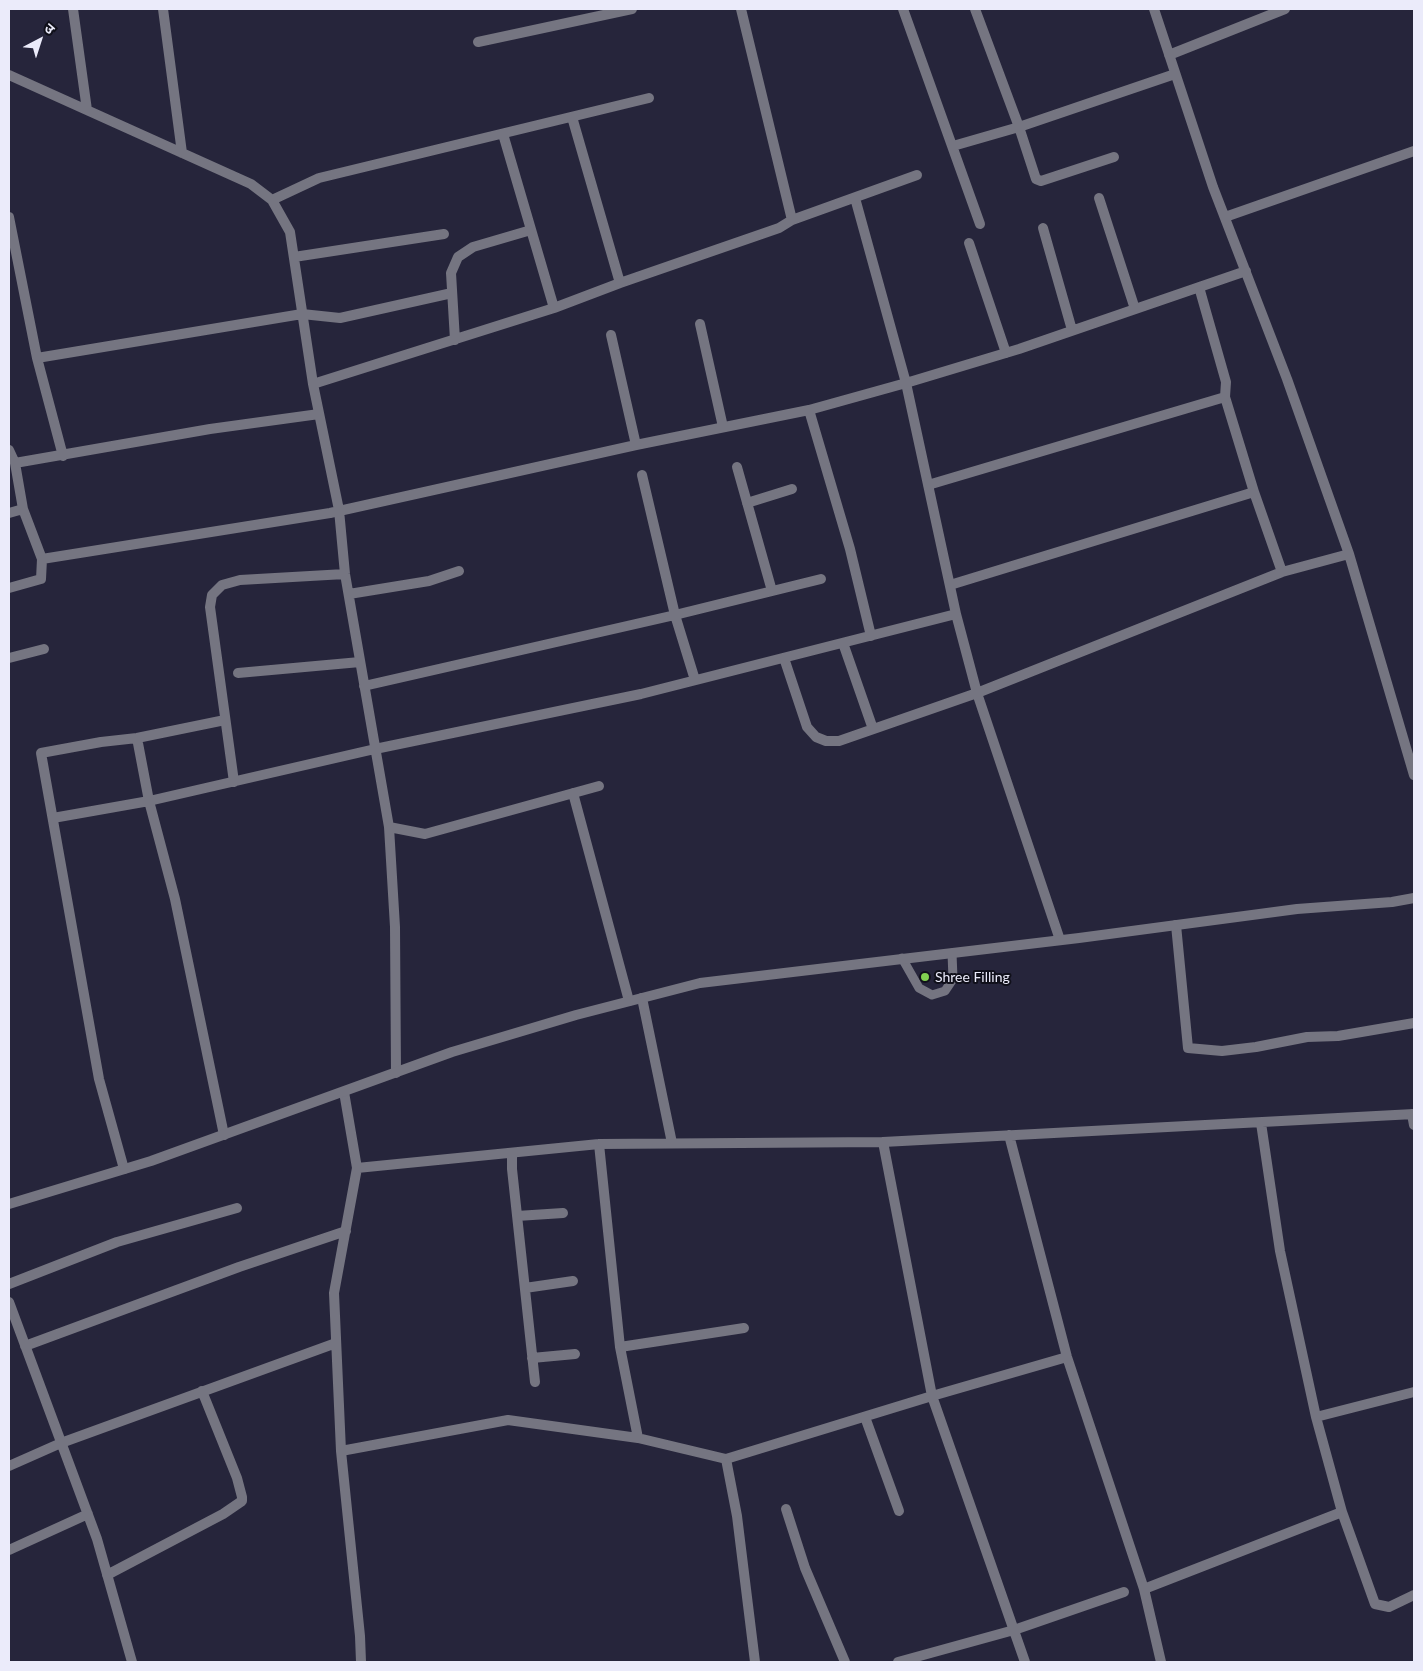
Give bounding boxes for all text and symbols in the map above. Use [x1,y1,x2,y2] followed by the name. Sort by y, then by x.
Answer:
[15,15,65,65] north arrow
[41,19,59,37] text: उ
[935,969,1010,985] place label: Shree Filling
[919,971,931,983] marker: Shree Filling

